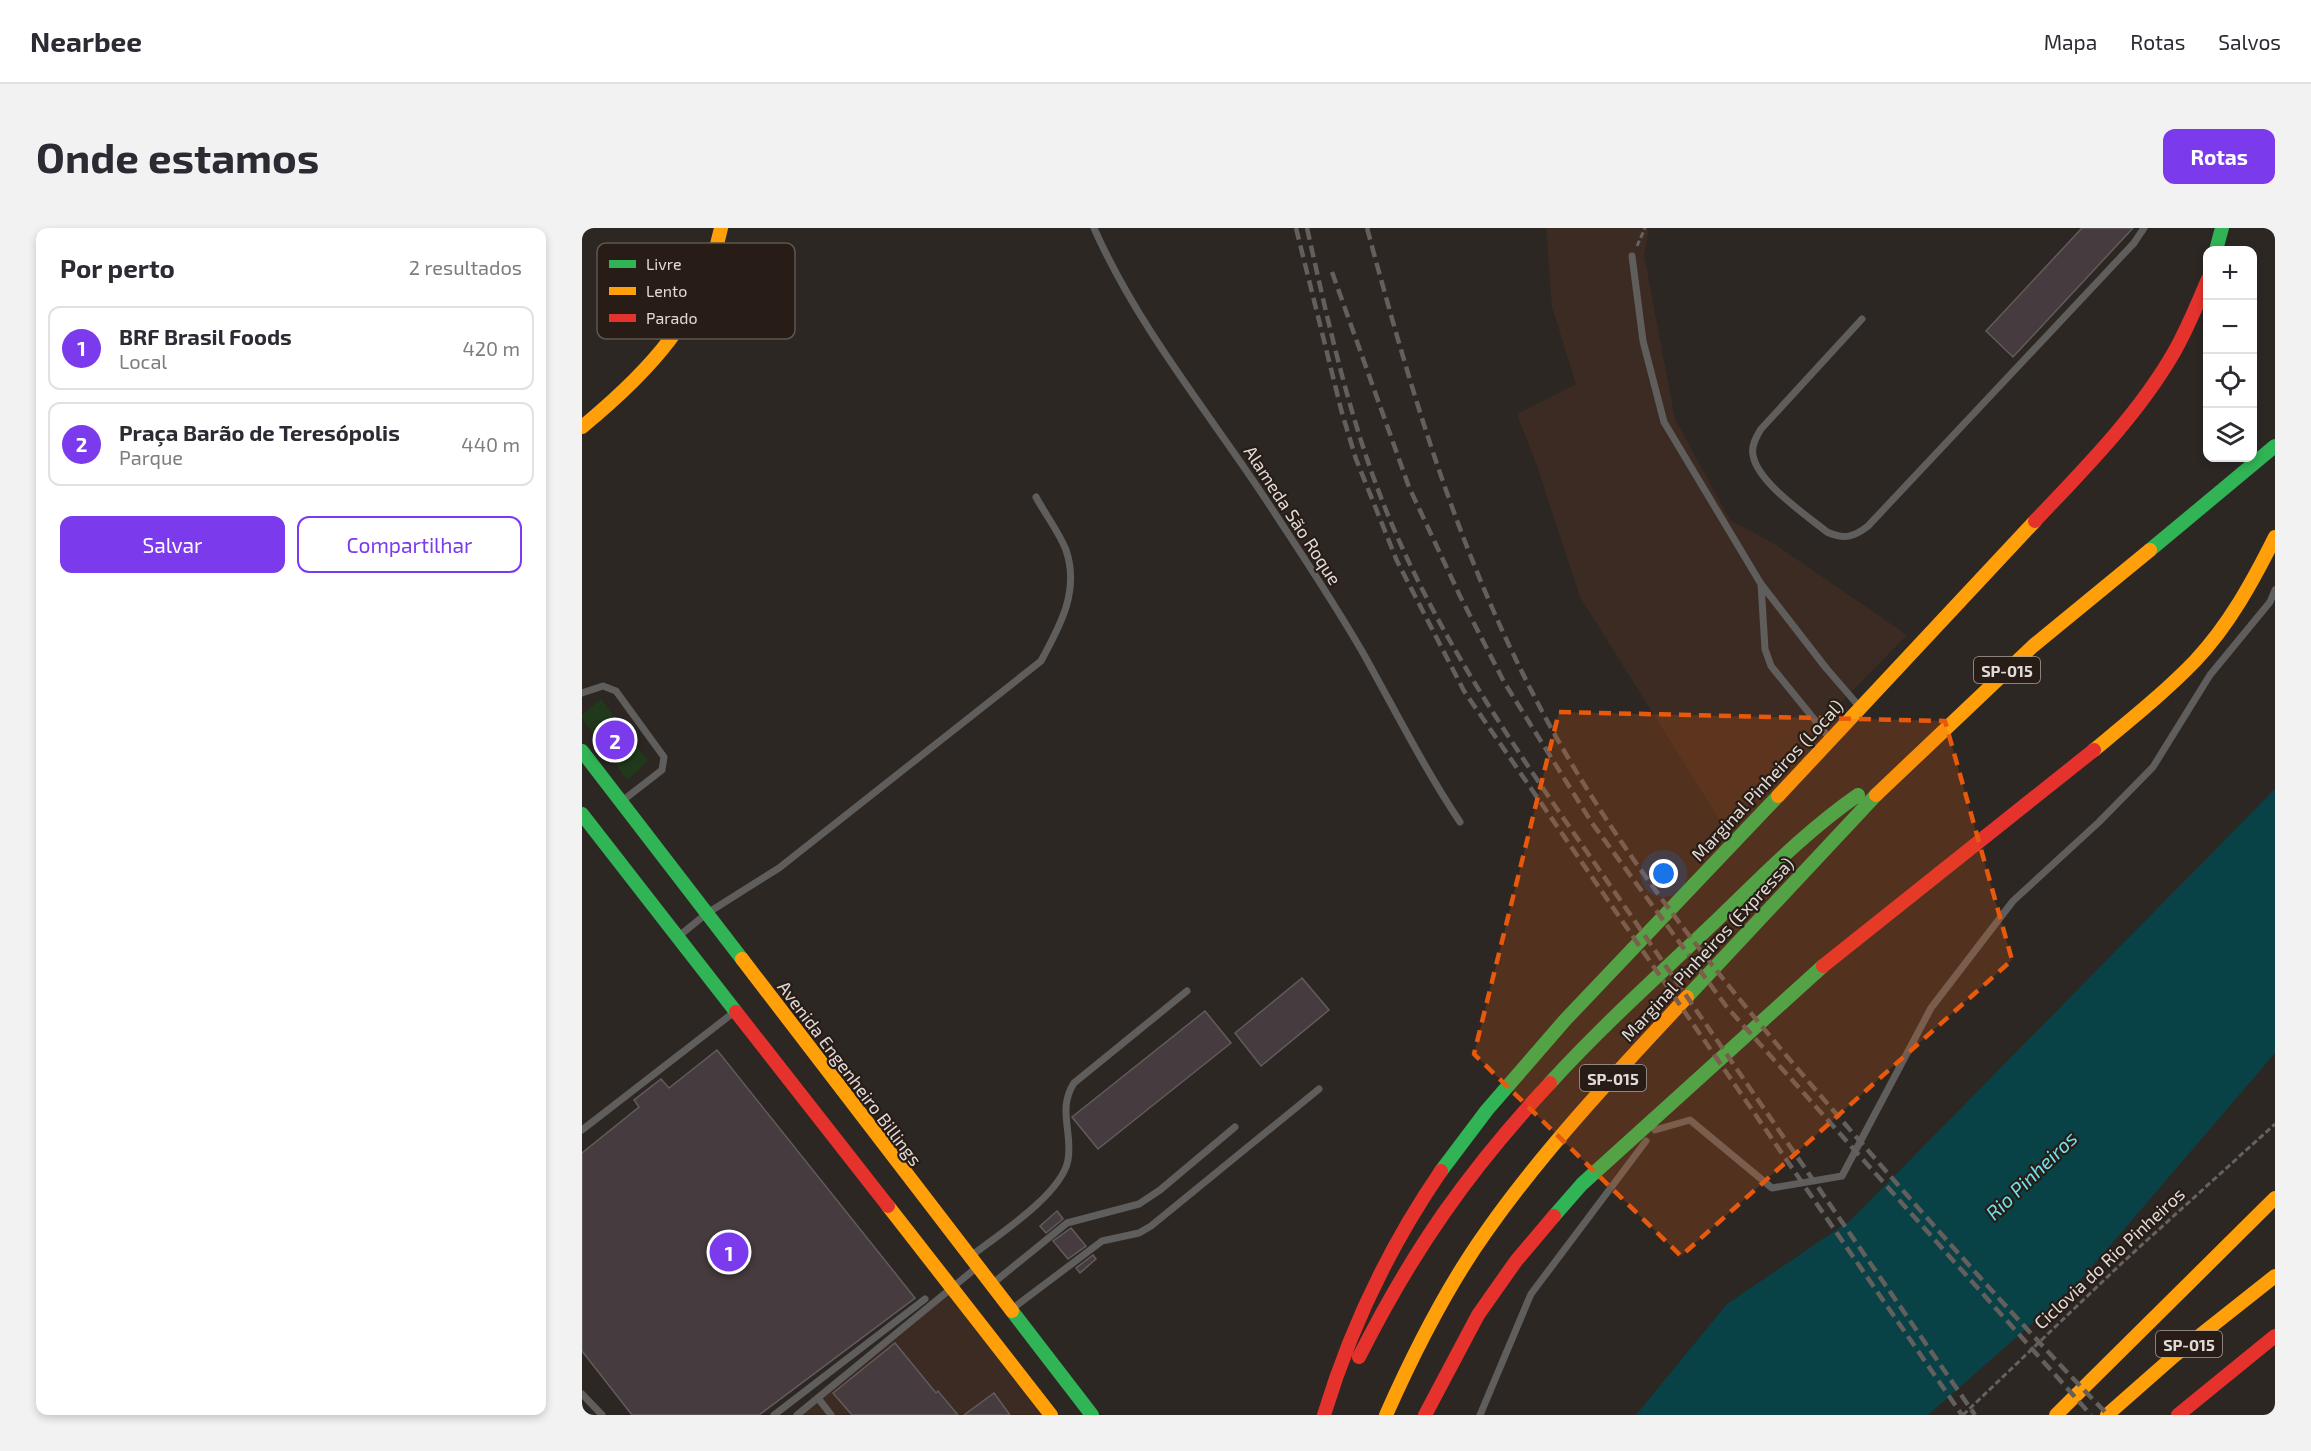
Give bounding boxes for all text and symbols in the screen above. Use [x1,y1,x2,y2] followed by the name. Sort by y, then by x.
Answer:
[30,24,142,58] text: Nearbee
[2044,29,2097,54] text: Mapa
[2130,29,2185,54] text: Rotas
[2218,29,2281,54] text: Salvos
[2163,129,2275,184] button: Rotas
[36,131,319,181] text: Onde estamos
[597,243,795,339] legend
[2203,246,2257,462] map controls
[2203,246,2257,300] button: +
[60,252,175,283] text: Por perto
[646,254,681,273] text: Livre
[409,255,522,279] text: 2 resultados
[646,281,687,300] text: Lento
[2203,300,2257,354] button: −
[646,308,698,327] text: Parado
[119,323,292,349] text: BRF Brasil Foods
[77,336,86,360] text: 1
[462,336,520,360] text: 420 m
[119,349,167,373] text: Local
[2203,354,2257,408] button: locate
[2203,408,2257,462] button: layers
[119,419,400,445] text: Praça Barão de Teresópolis
[76,432,87,456] text: 2
[461,432,520,456] text: 440 m
[1240,441,1346,589] street label: Alameda São Roque
[119,445,183,469] text: Parque
[60,516,285,573] button: Salvar
[297,516,522,573] button: Compartilhar
[1974,657,2040,683] road number: SP-015
[1686,695,1848,865] street label: Marginal Pinheiros (Local)
[596,718,634,762] pin: 2
[1616,853,1798,1045] street label: Marginal Pinheiros (Expressa)
[1649,859,1678,888] your location
[773,976,927,1170] street label: Avenida Engenheiro Billings
[1580,1065,1646,1091] road number: SP-015
[1980,1125,2082,1225] water label: Rio Pinheiros
[2029,1183,2189,1333] street label: Ciclovia do Rio Pinheiros
[710,1230,748,1274] pin: 1
[2156,1331,2222,1357] road number: SP-015

